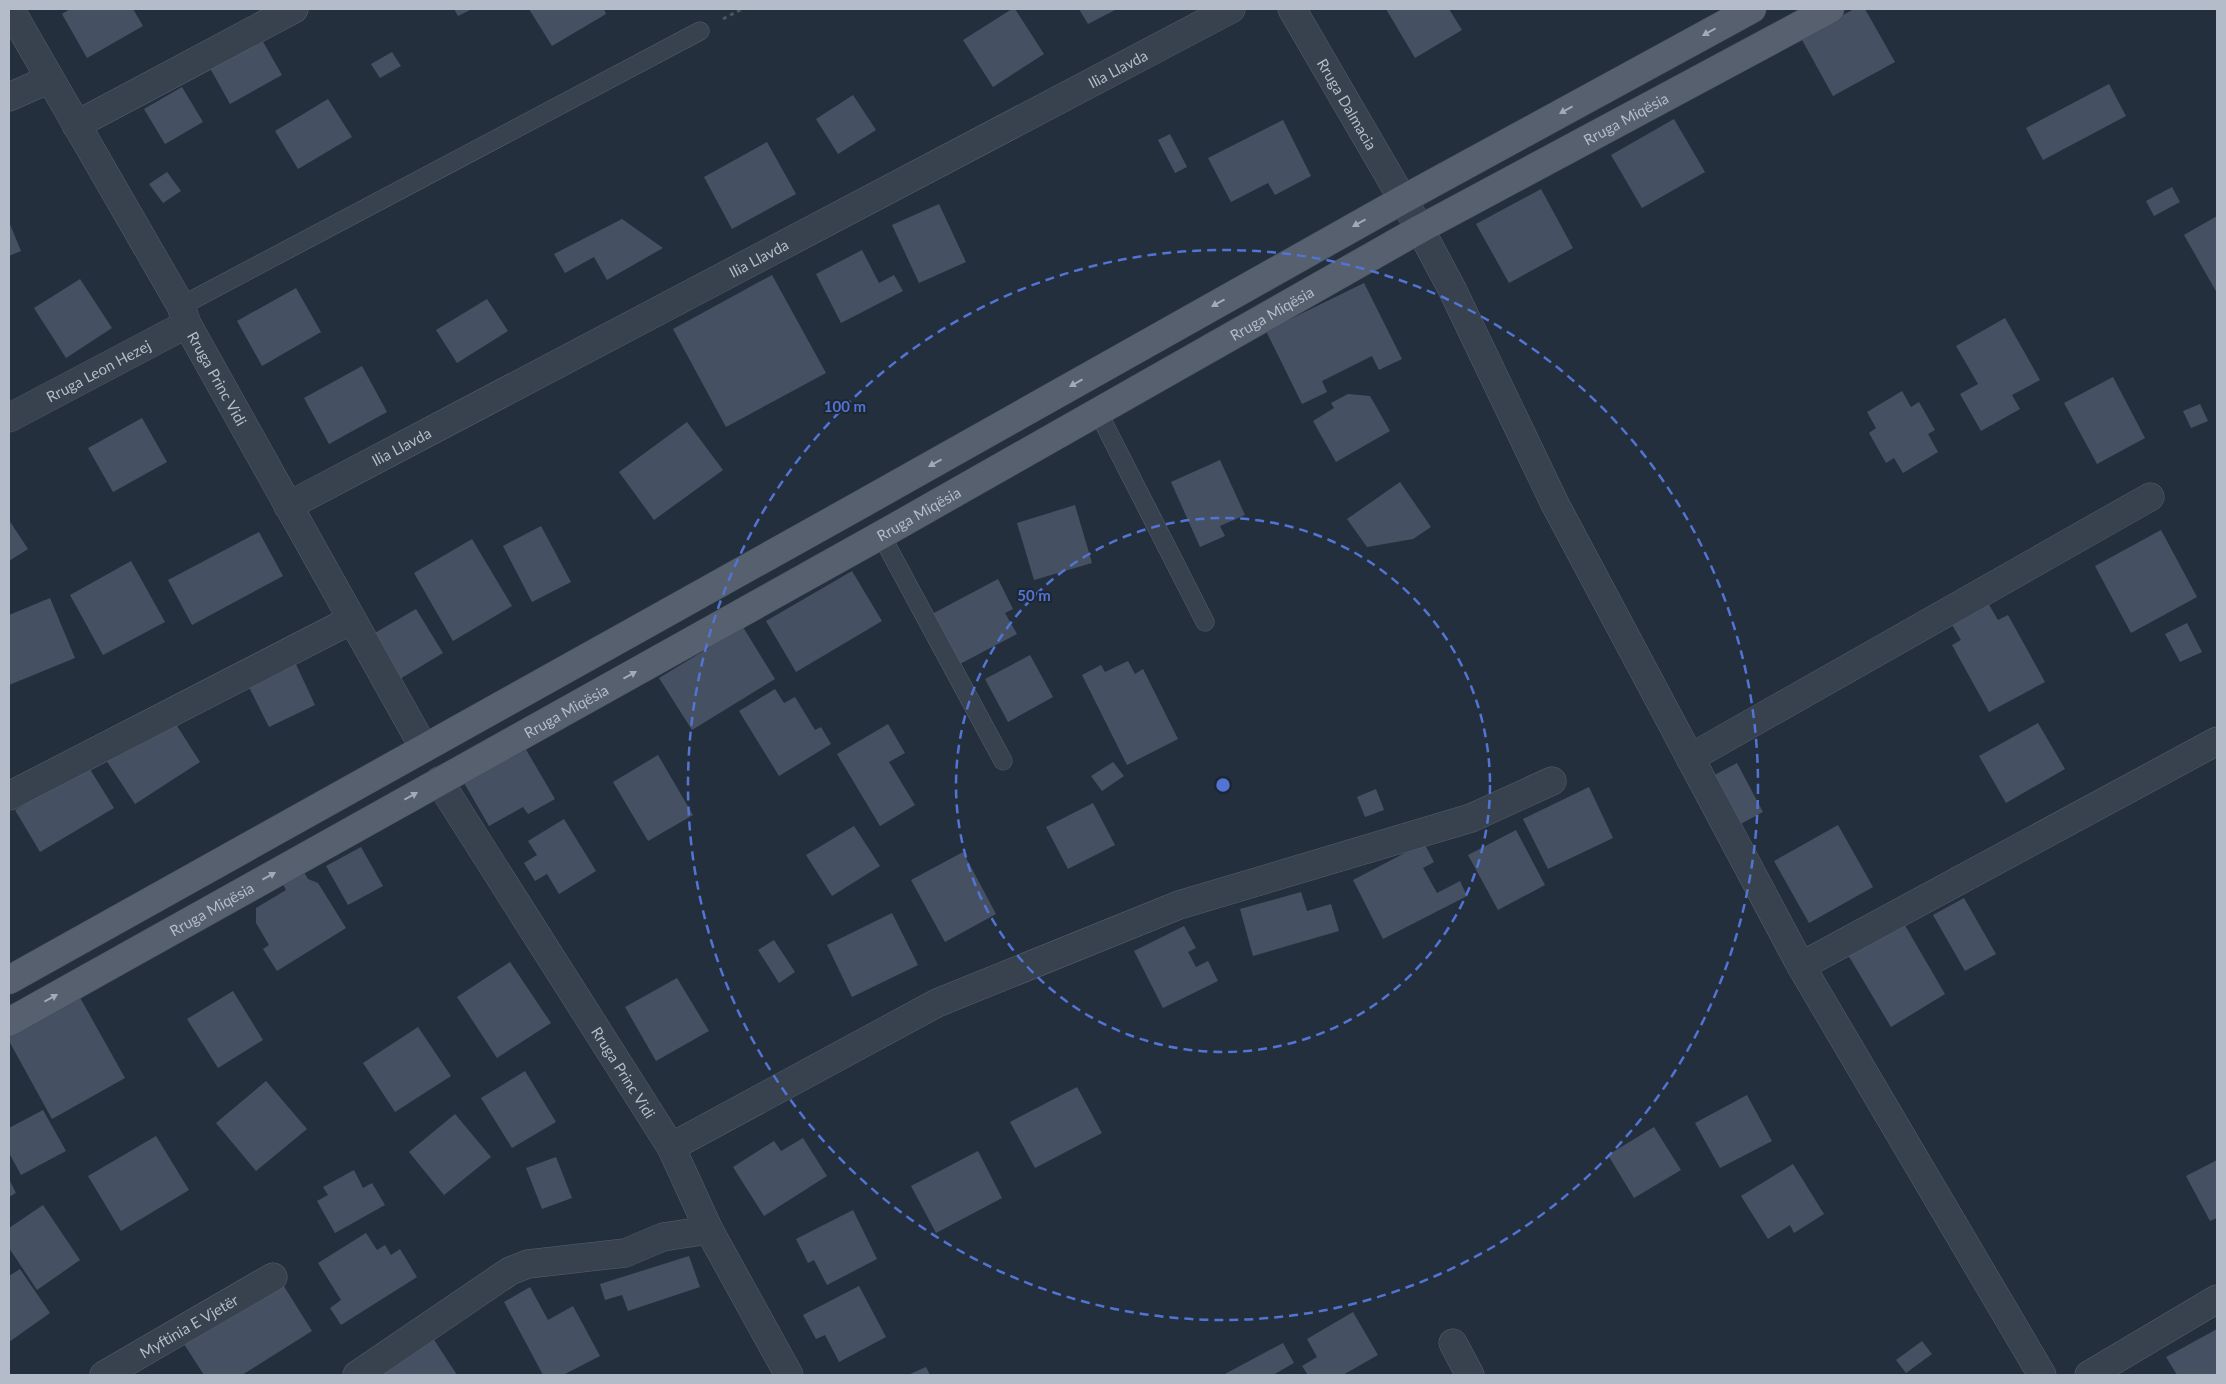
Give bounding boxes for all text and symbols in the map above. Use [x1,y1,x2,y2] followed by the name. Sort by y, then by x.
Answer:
[1702,28,1716,36] one-way arrow
[1085,46,1151,92] street label: Ilia Llavda
[1314,55,1381,153] street label: Rruga Dalmacia
[1580,89,1671,149] street label: Rruga Miqësia
[1559,106,1574,114] one-way arrow
[1353,219,1366,228] one-way arrow
[726,235,791,281] street label: Ilia Llavda
[1227,282,1317,344] street label: Rruga Miqësia
[1211,299,1224,308] one-way arrow
[184,328,251,429] street label: Rruga Princ Vidi
[43,336,154,406] street label: Rruga Leon Hezej
[1069,379,1084,387] one-way arrow
[824,397,866,415] text: 100 m
[368,423,434,469] street label: Ilia Llavda
[927,459,942,467] one-way arrow
[873,483,964,545] street label: Rruga Miqësia
[1017,586,1051,604] text: 50 m
[623,670,636,679] one-way arrow
[521,680,611,742] street label: Rruga Miqësia
[1214,776,1232,794] centre of rings
[405,792,418,801] one-way arrow
[262,872,277,880] one-way arrow
[166,878,257,940] street label: Rruga Miqësia
[44,994,59,1002] one-way arrow
[588,1023,659,1121] street label: Rruga Princ Vidi
[136,1290,242,1361] street label: Myftinia E Vjetër

